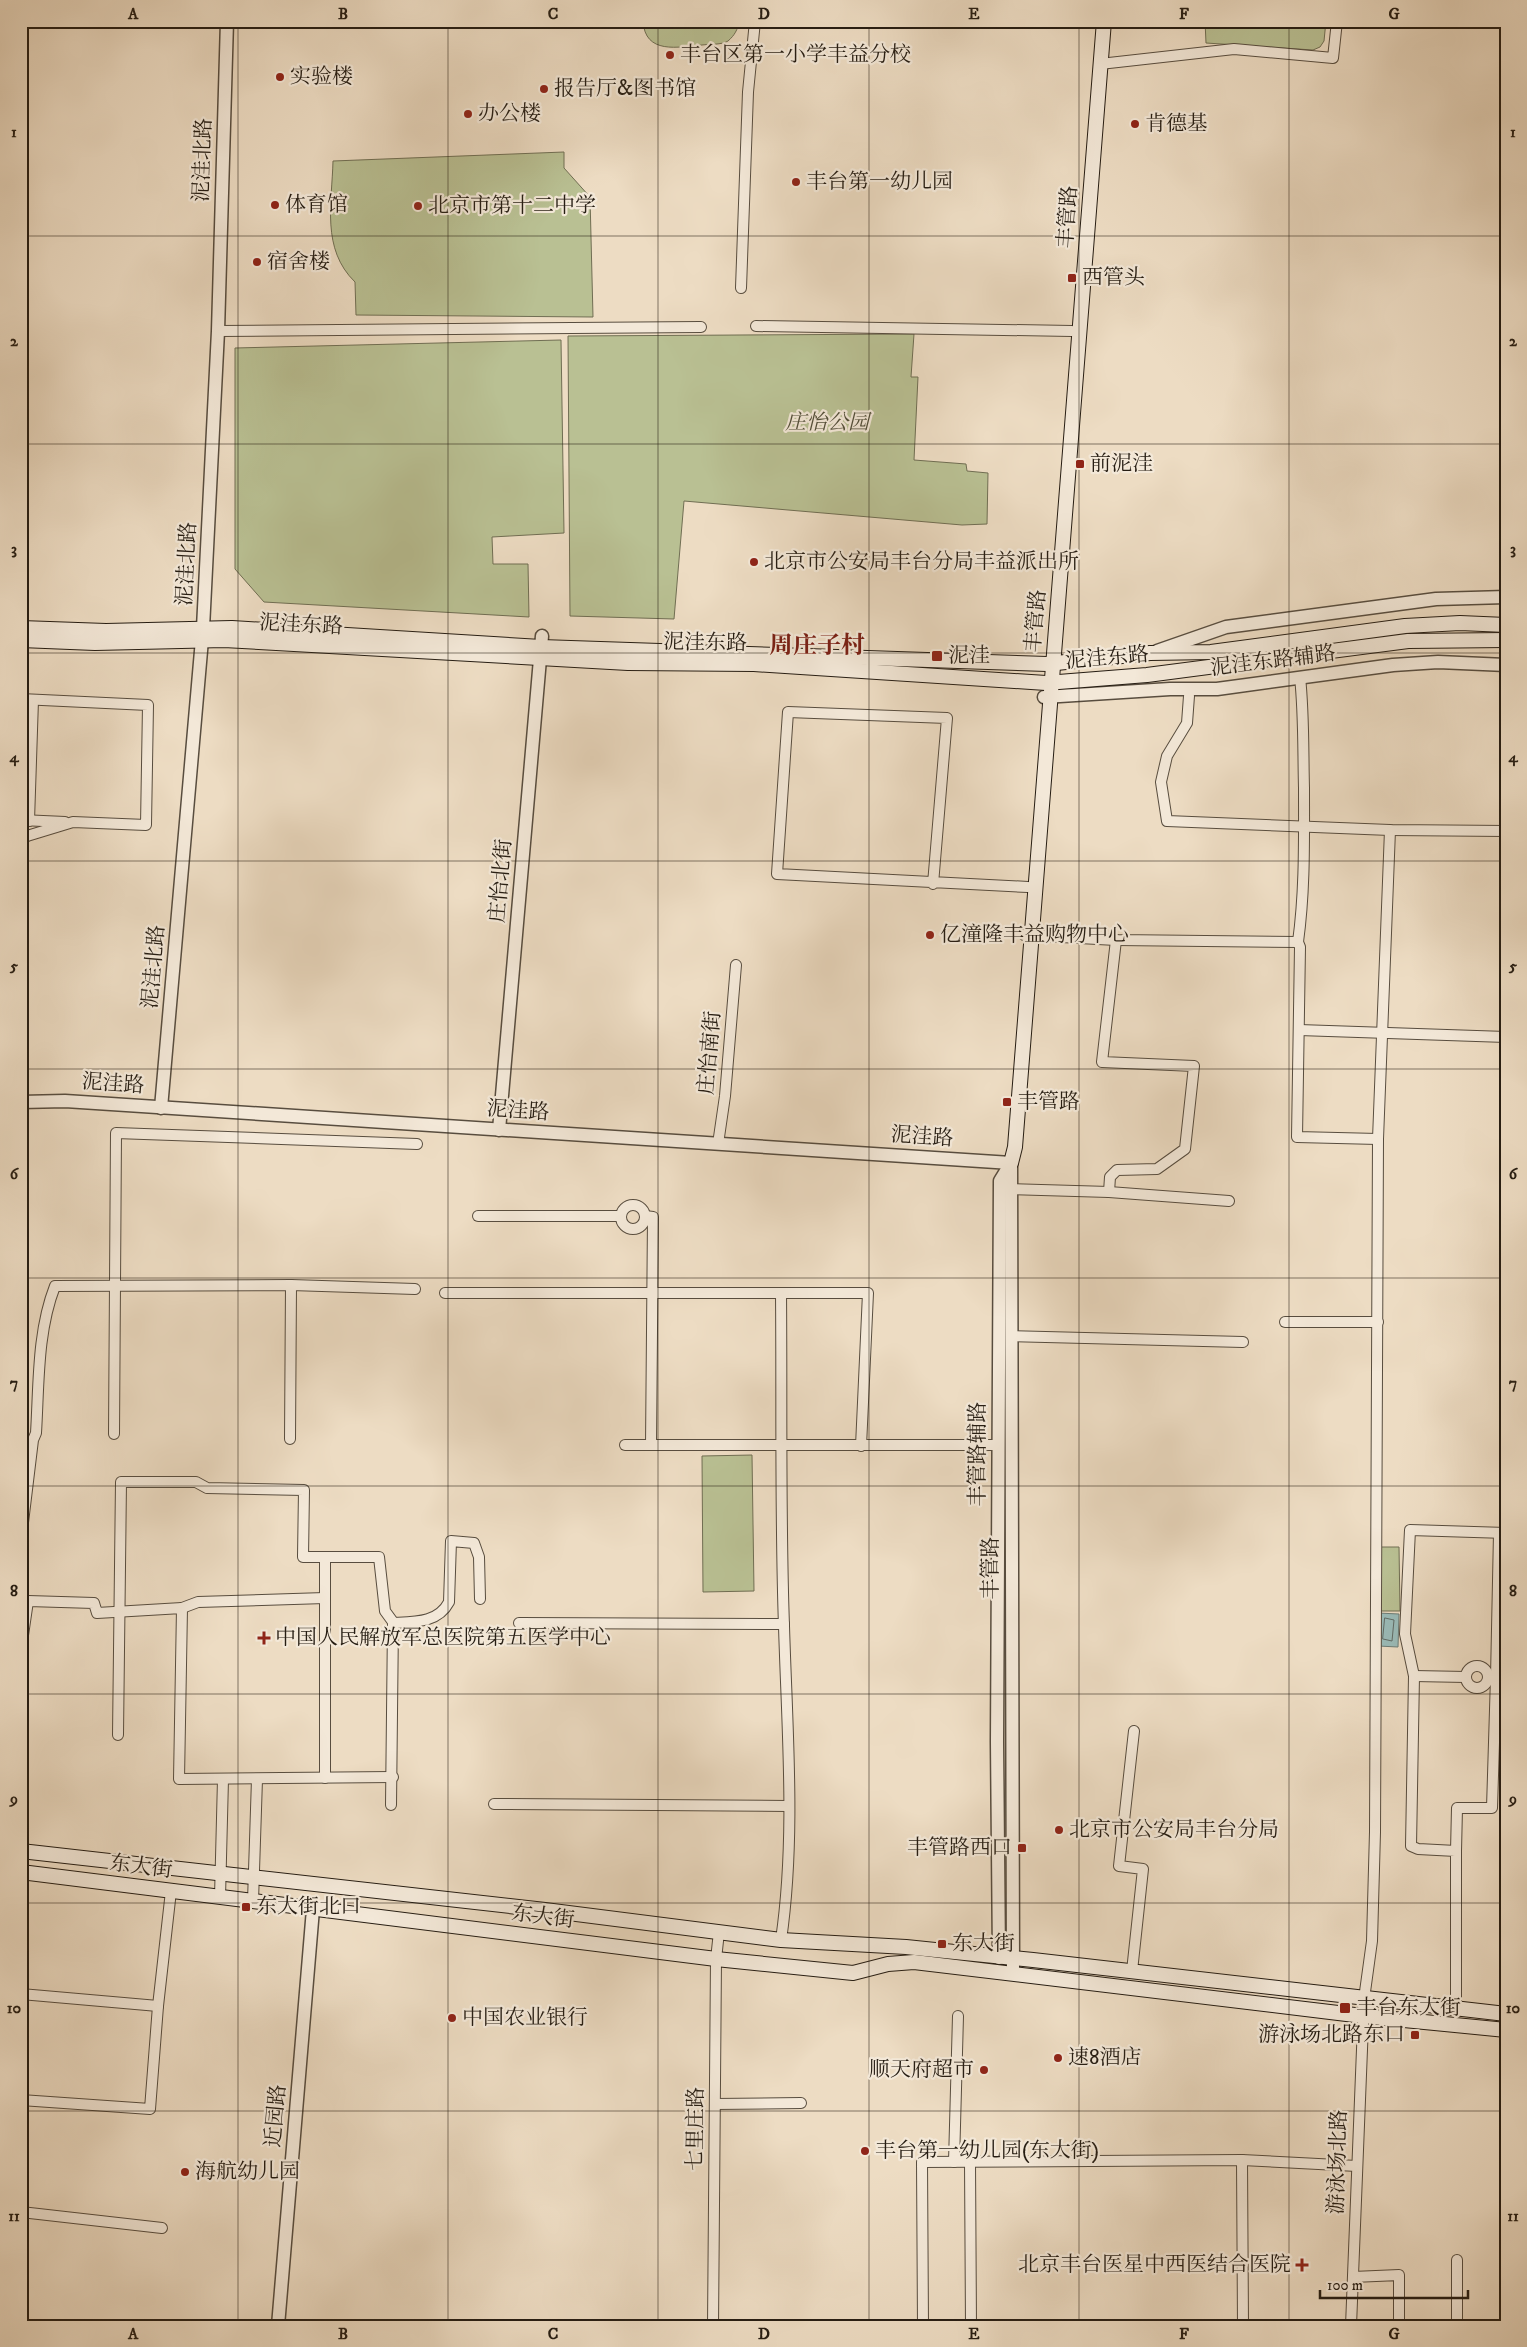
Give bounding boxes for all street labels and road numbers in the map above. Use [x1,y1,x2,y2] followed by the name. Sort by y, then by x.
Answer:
[189,118,217,202] street label: 泥洼北路
[1053,185,1083,249] street label: 丰管路
[172,521,202,607] street label: 泥洼北路
[1020,588,1052,654] street label: 丰管路
[258,610,344,640] street label: 泥洼东路
[663,629,747,657] street label: 泥洼东路
[1209,640,1337,682] street label: 泥洼东路辅路
[1064,641,1150,675] street label: 泥洼东路
[484,838,518,924] street label: 庄怡北街
[137,924,171,1010] street label: 泥洼北路
[693,1010,727,1096] street label: 庄怡南街
[81,1069,145,1099] street label: 泥洼路
[486,1096,550,1126] street label: 泥洼路
[890,1122,954,1152] street label: 泥洼路
[965,1402,991,1507] street label: 丰管路辅路
[978,1537,1004,1600] street label: 丰管路
[108,1850,174,1884] street label: 东大街
[510,1900,576,1934] street label: 东大街
[260,2083,292,2149] street label: 近园路
[682,2087,710,2171] street label: 七里庄路
[1323,2109,1353,2215] street label: 游泳场北路

